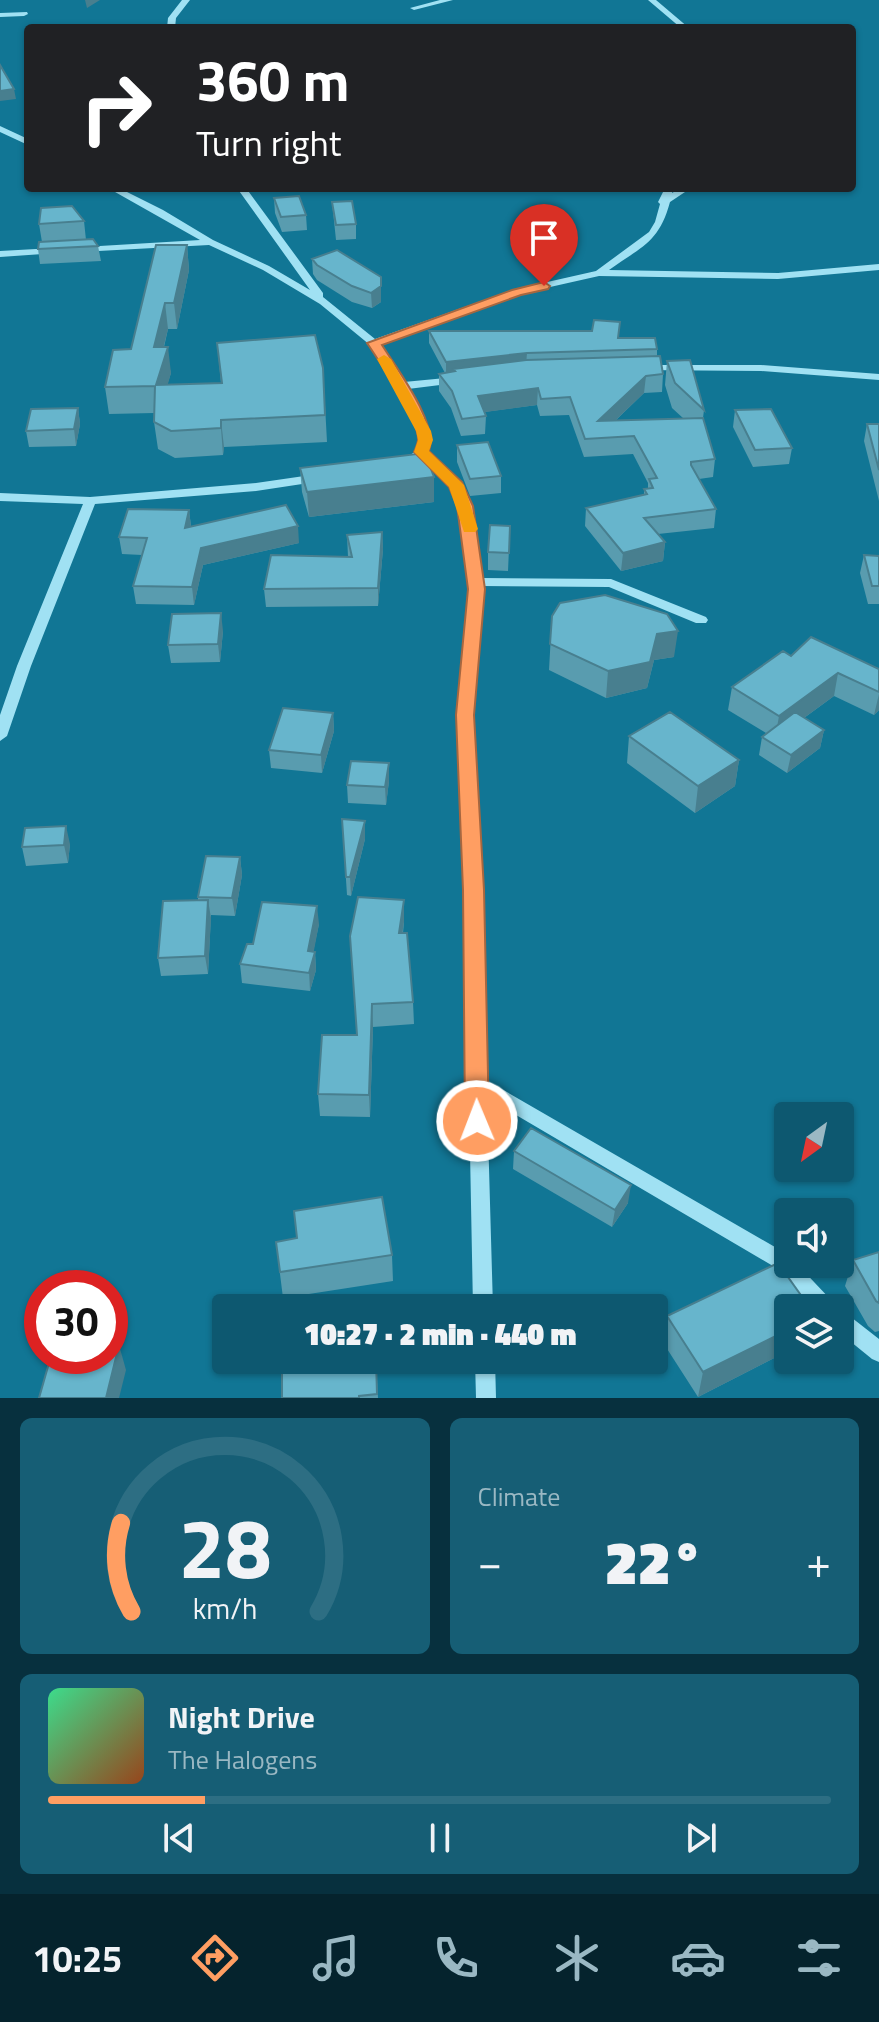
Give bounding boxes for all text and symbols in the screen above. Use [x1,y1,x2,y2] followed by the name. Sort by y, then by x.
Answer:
[196,38,349,123] text: 360 m
[64,56,168,160] icon: right
[196,115,341,170] text: Turn right
[510,204,578,286] pin
[522,216,566,260] icon: arrive
[435,1079,519,1163] position arrow
[774,1102,854,1182] north arrow
[774,1102,854,1374] map controls
[774,1198,854,1278] button: sound
[24,1270,128,1374] speed limit sign: 30
[774,1294,854,1374] button: layers
[304,1311,576,1357] text: 10:27 · 2 min · 440 m
[478,1477,560,1516] text: Climate
[178,1484,271,1610] text: 28
[605,1516,704,1607] text: 22°
[478,1528,502,1595] text: −
[806,1528,831,1595] text: +
[192,1587,257,1630] text: km/h
[168,1694,315,1740] text: Night Drive
[168,1740,317,1779] text: The Halogens
[157,1816,201,1860] icon: previous
[418,1816,462,1860] icon: pause
[679,1816,723,1860] icon: next
[187,1930,243,1986] icon: directions
[308,1930,364,1986] icon: music
[428,1930,484,1986] icon: phone
[549,1930,605,1986] icon: climate
[670,1930,726,1986] icon: car
[791,1930,847,1986] icon: filters
[32,1931,122,1986] text: 10:25

